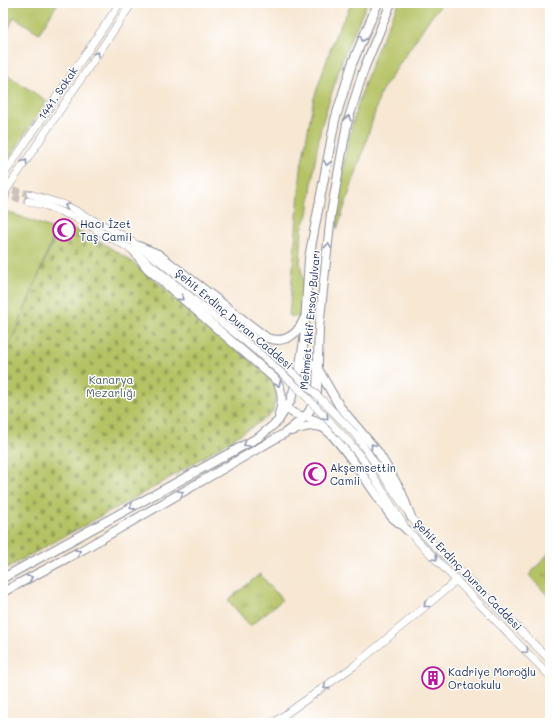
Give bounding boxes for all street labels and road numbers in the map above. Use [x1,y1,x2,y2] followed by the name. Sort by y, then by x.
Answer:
[34,63,81,122] street label: 1441. Sokak
[296,249,323,391] street label: Mehmet Akif Ersoy Bulvarı
[172,265,296,372] street label: Şehit Erdinç Duran Caddesi
[411,516,525,633] street label: Şehit Erdinç Duran Caddesi

